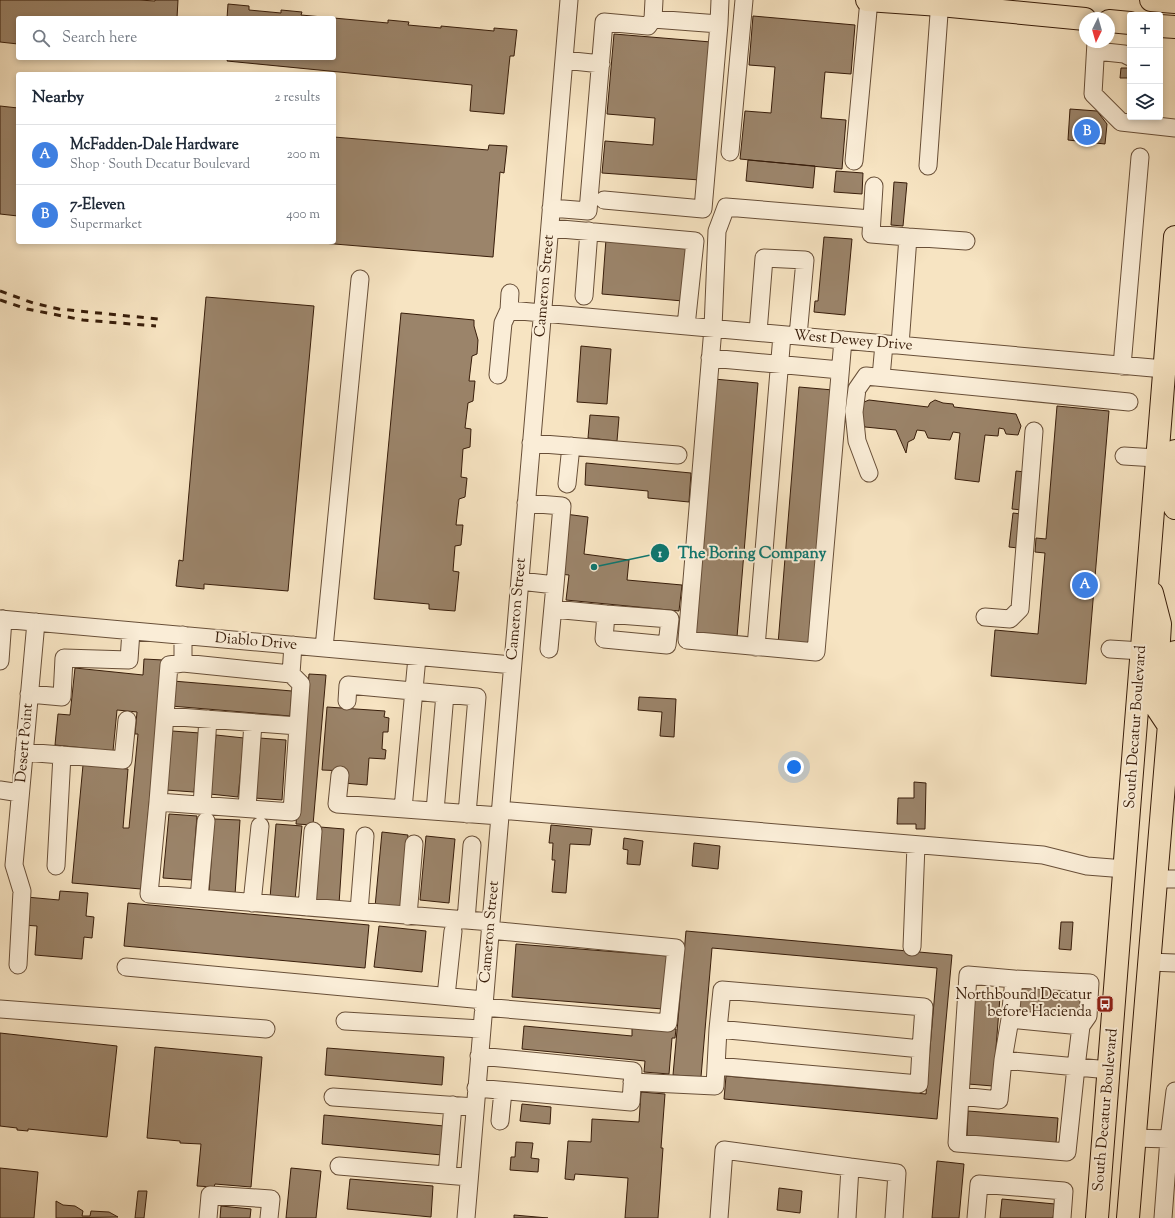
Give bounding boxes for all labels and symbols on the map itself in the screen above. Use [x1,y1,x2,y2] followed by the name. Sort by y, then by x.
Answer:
[1079,12,1115,48] north arrow
[1074,117,1100,147] pin: B
[530,234,560,338] street label: Cameron Street
[793,325,913,357] street label: West Dewey Drive
[650,539,834,567] callout: The Boring Company
[678,543,826,566] text: The Boring Company
[657,545,663,563] text: 1
[502,557,532,661] street label: Cameron Street
[1072,570,1098,600] pin: A
[214,628,298,656] street label: Diablo Drive
[1120,644,1152,809] street label: South Decatur Boulevard
[11,702,39,784] street label: Desert Point
[784,757,804,777] your location
[475,880,505,984] street label: Cameron Street
[955,985,1092,1023] place label: Northbound Decatur before Hacienda
[1095,994,1115,1014] bus stop icon: Northbound Decatur before Hacienda
[1088,1027,1124,1192] street label: South Decatur Boulevard

